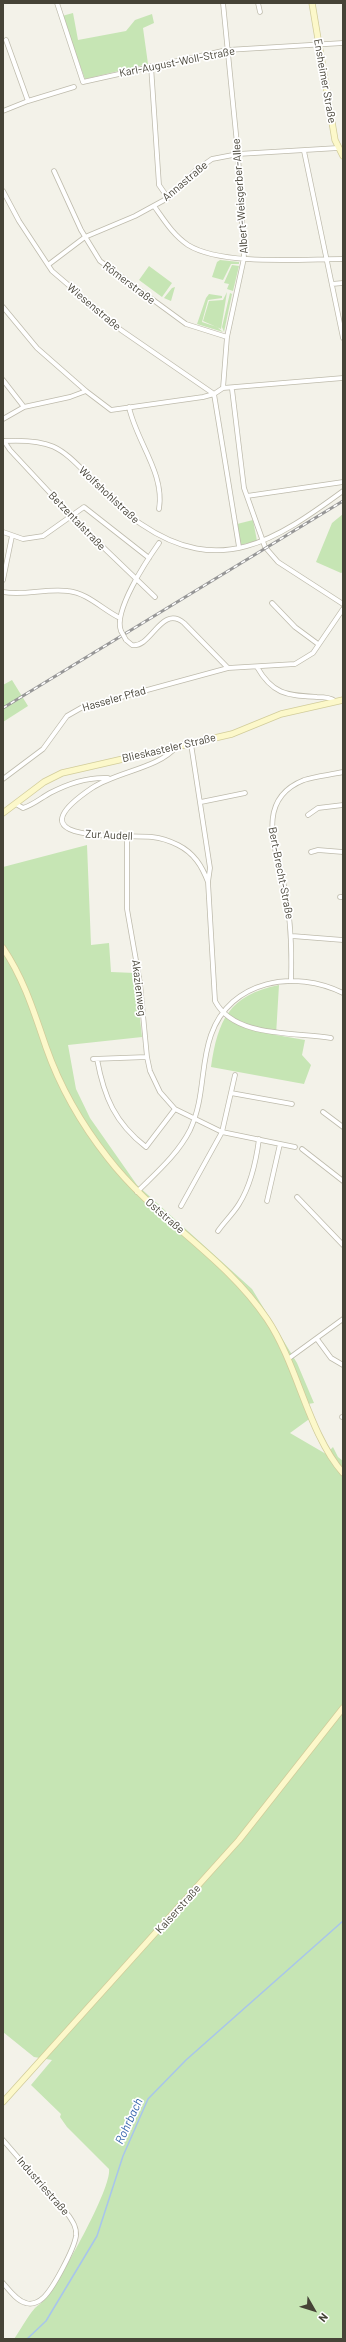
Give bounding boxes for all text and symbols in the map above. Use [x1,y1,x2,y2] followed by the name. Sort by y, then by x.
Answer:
[311,38,339,124] street label: Ensheimer Straße
[118,44,236,80] street label: Karl-August-Woll-Straße
[229,138,251,254] street label: Albert-Weisgerber-Allee
[160,158,210,204] street label: Annastraße
[100,259,158,307] street label: Römerstraße
[64,281,124,333] street label: Wiesenstraße
[76,464,142,526] street label: Wolfshohlstraße
[46,489,108,553] street label: Betzentalstraße
[81,684,147,714] street label: Hasseler Pfad
[121,731,217,765] street label: Blieskasteler Straße
[266,826,296,920] street label: Bert-Brecht-Straße
[85,827,133,843] street label: Zur Audell
[129,959,149,1017] street label: Akazienweg
[143,1196,187,1236] street label: Oststraße
[153,1882,203,1936] street label: Kaiserstraße
[112,2096,146,2146] water label: Rohrbach
[14,2154,72,2218] street label: Industriestraße
[294,2290,334,2330] north arrow
[316,2311,331,2325] text: N

